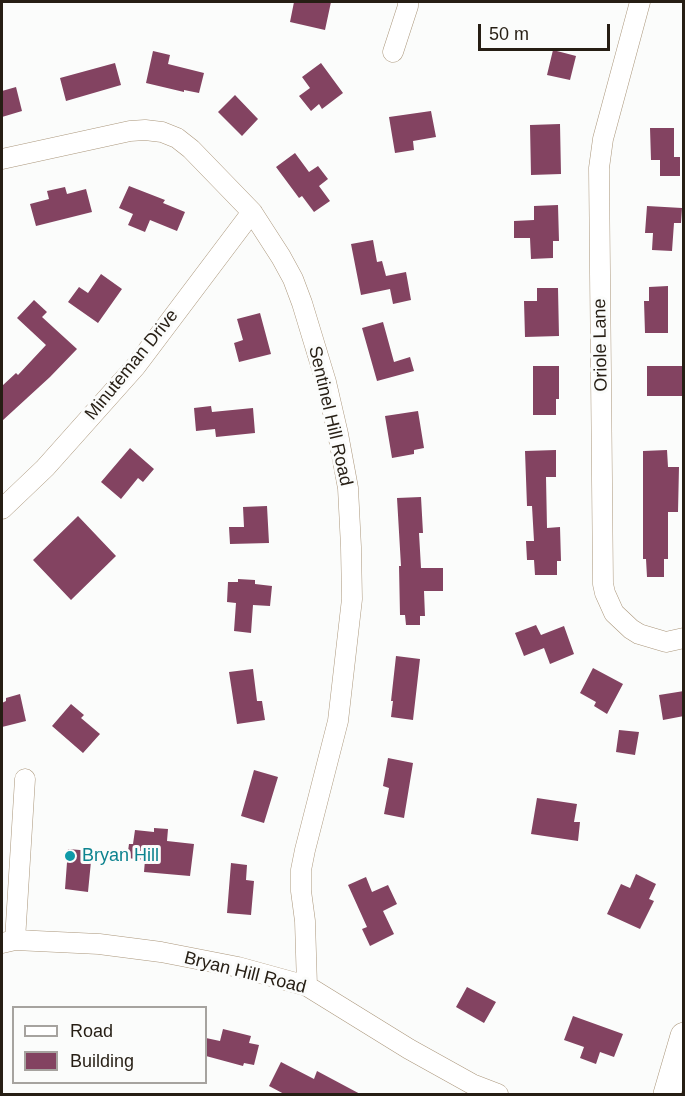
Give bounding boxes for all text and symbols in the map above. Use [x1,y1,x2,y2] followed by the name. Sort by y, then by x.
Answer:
[481,12,613,50] scale bar
[489,24,529,44] text: 50 m
[589,298,613,392] street label: Oriole Lane
[81,305,183,425] street label: Minuteman Drive
[303,344,357,488] street label: Sentinel Hill Road
[82,845,159,867] place label: Bryan Hill
[63,849,77,863] marker: Bryan Hill
[182,947,308,999] street label: Bryan Hill Road
[12,1006,207,1084] legend
[70,1021,113,1041] text: Road
[70,1051,134,1071] text: Building

